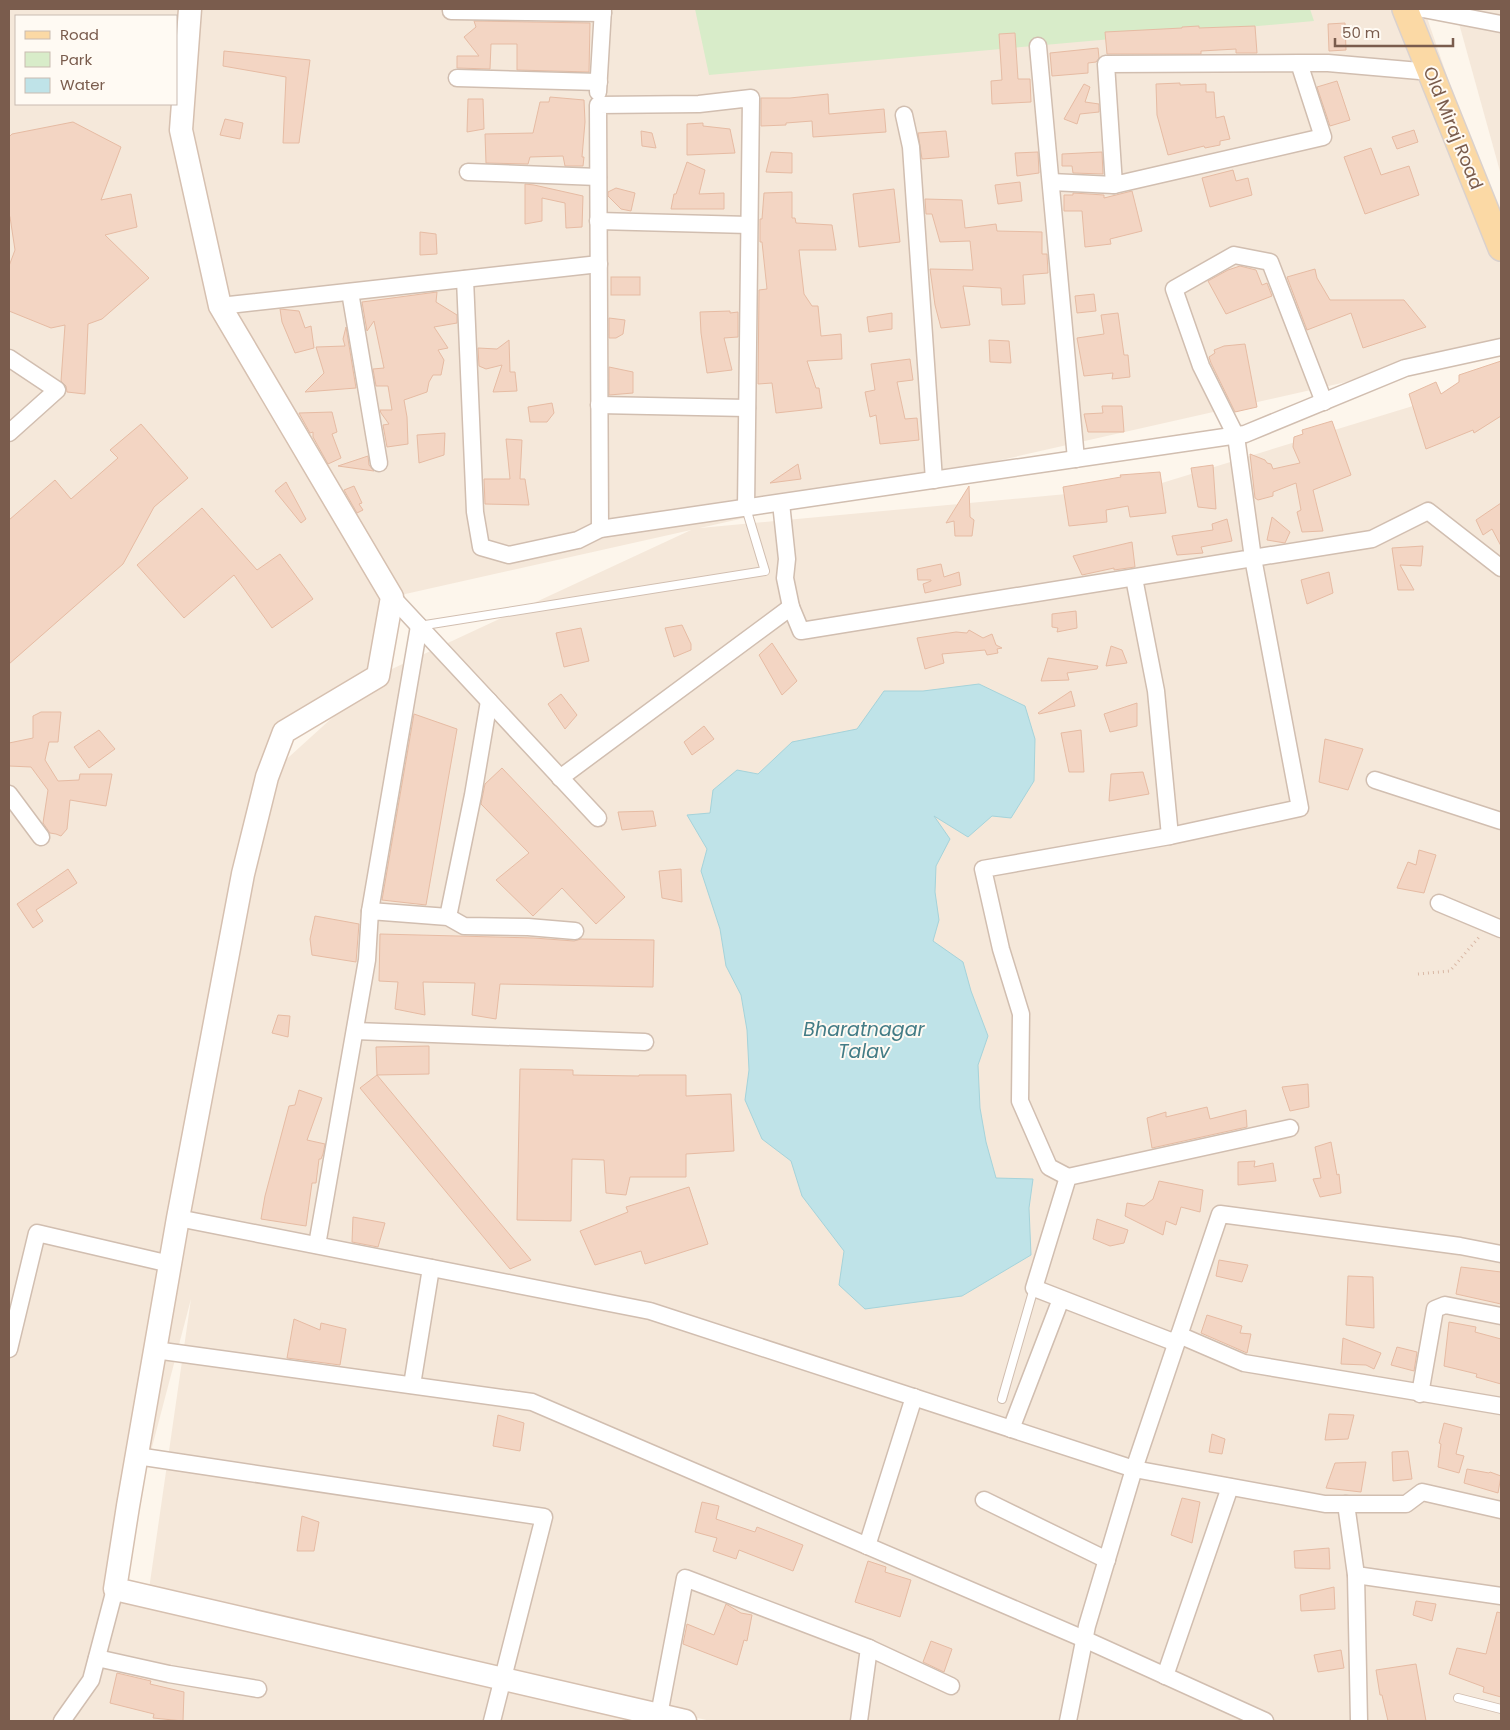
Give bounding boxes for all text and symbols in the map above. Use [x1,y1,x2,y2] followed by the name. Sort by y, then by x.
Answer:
[15,15,178,105] legend
[1335,15,1452,47] scale bar
[1342,22,1380,43] text: 50 m
[60,24,99,45] text: Road
[60,49,92,70] text: Park
[1417,63,1489,193] street label: Old Miraj Road
[60,74,106,95] text: Water
[803,1016,926,1065] water label: Bharatnagar Talav

